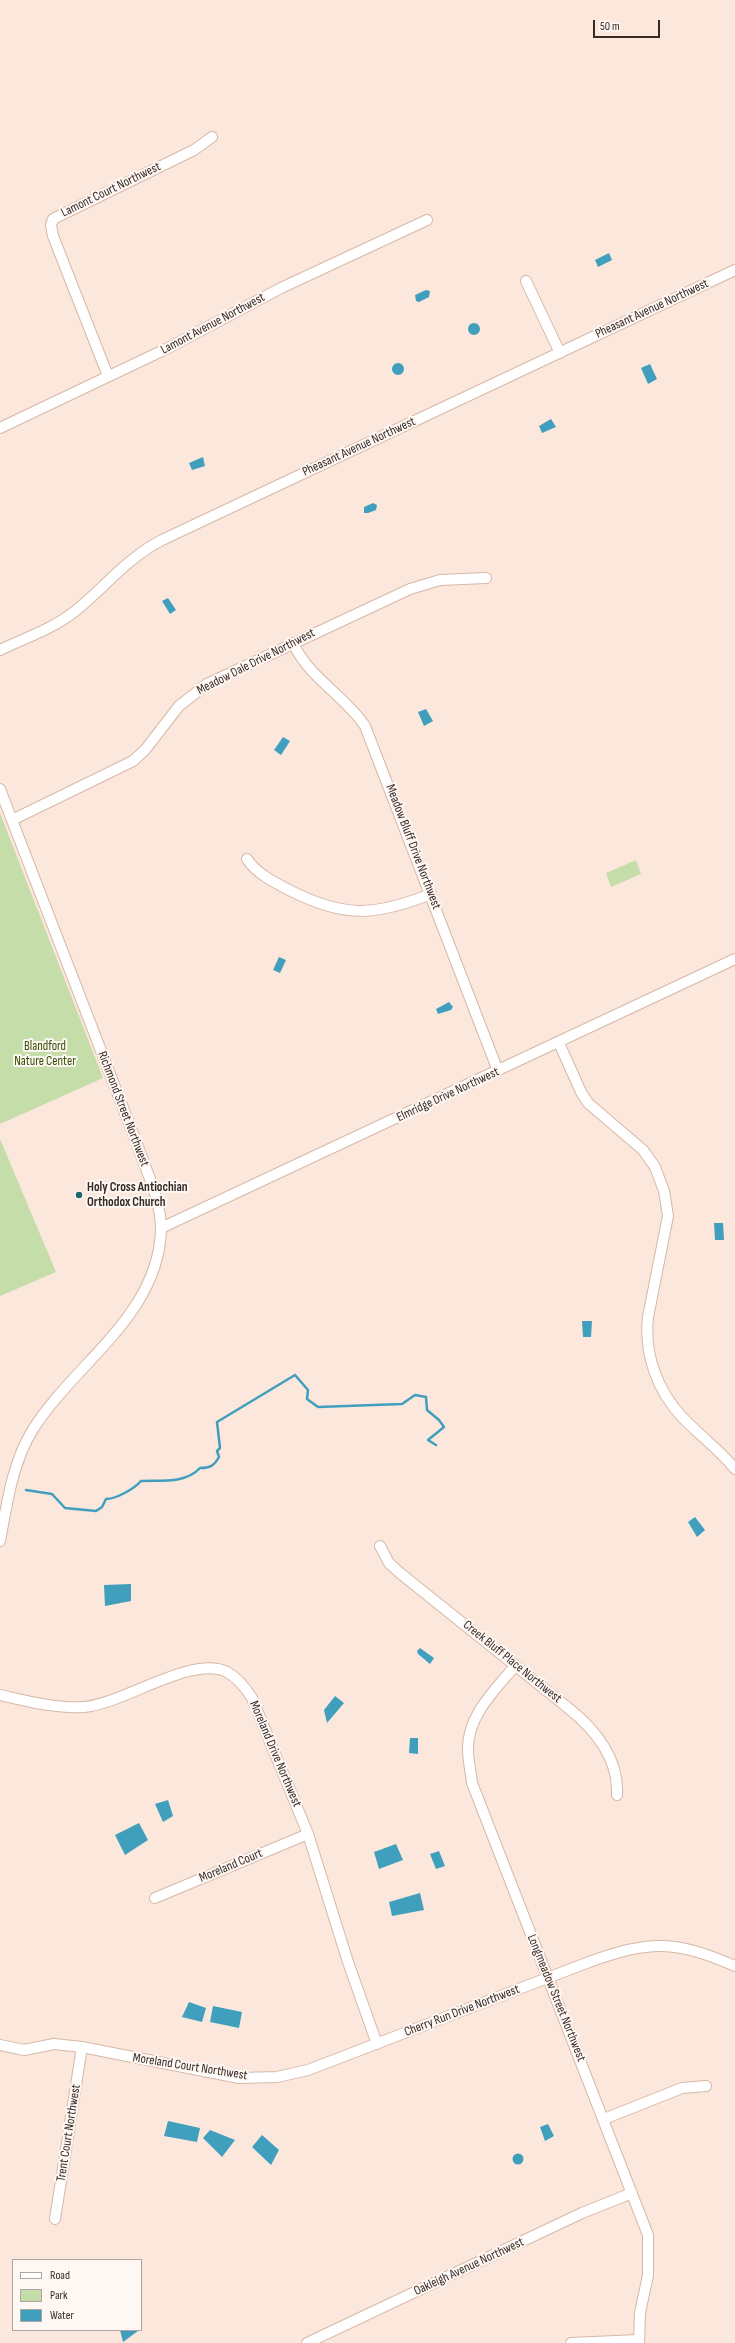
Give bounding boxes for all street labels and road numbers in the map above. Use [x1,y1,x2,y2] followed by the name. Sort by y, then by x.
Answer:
[59,159,163,221] street label: Lamont Court Northwest
[593,276,711,342] street label: Pheasant Avenue Northwest
[158,290,268,358] street label: Lamont Avenue Northwest
[300,414,418,480] street label: Pheasant Avenue Northwest
[194,625,318,699] street label: Meadow Dale Drive Northwest
[382,782,444,912] street label: Meadow Bluff Drive Northwest
[94,1049,152,1169] street label: Richmond Street Northwest
[394,1064,502,1126] street label: Elmridge Drive Northwest
[460,1617,564,1707] street label: Creek Bluff Place Northwest
[246,1699,304,1809] street label: Moreland Drive Northwest
[197,1846,265,1886] street label: Moreland Court
[523,1932,589,2064] street label: Longmeadow Street Northwest
[402,1982,522,2040] street label: Cherry Run Drive Northwest
[132,2050,248,2084] street label: Moreland Court Northwest
[54,2083,84,2183] street label: Trent Court Northwest
[412,2235,526,2299] street label: Oakleigh Avenue Northwest

